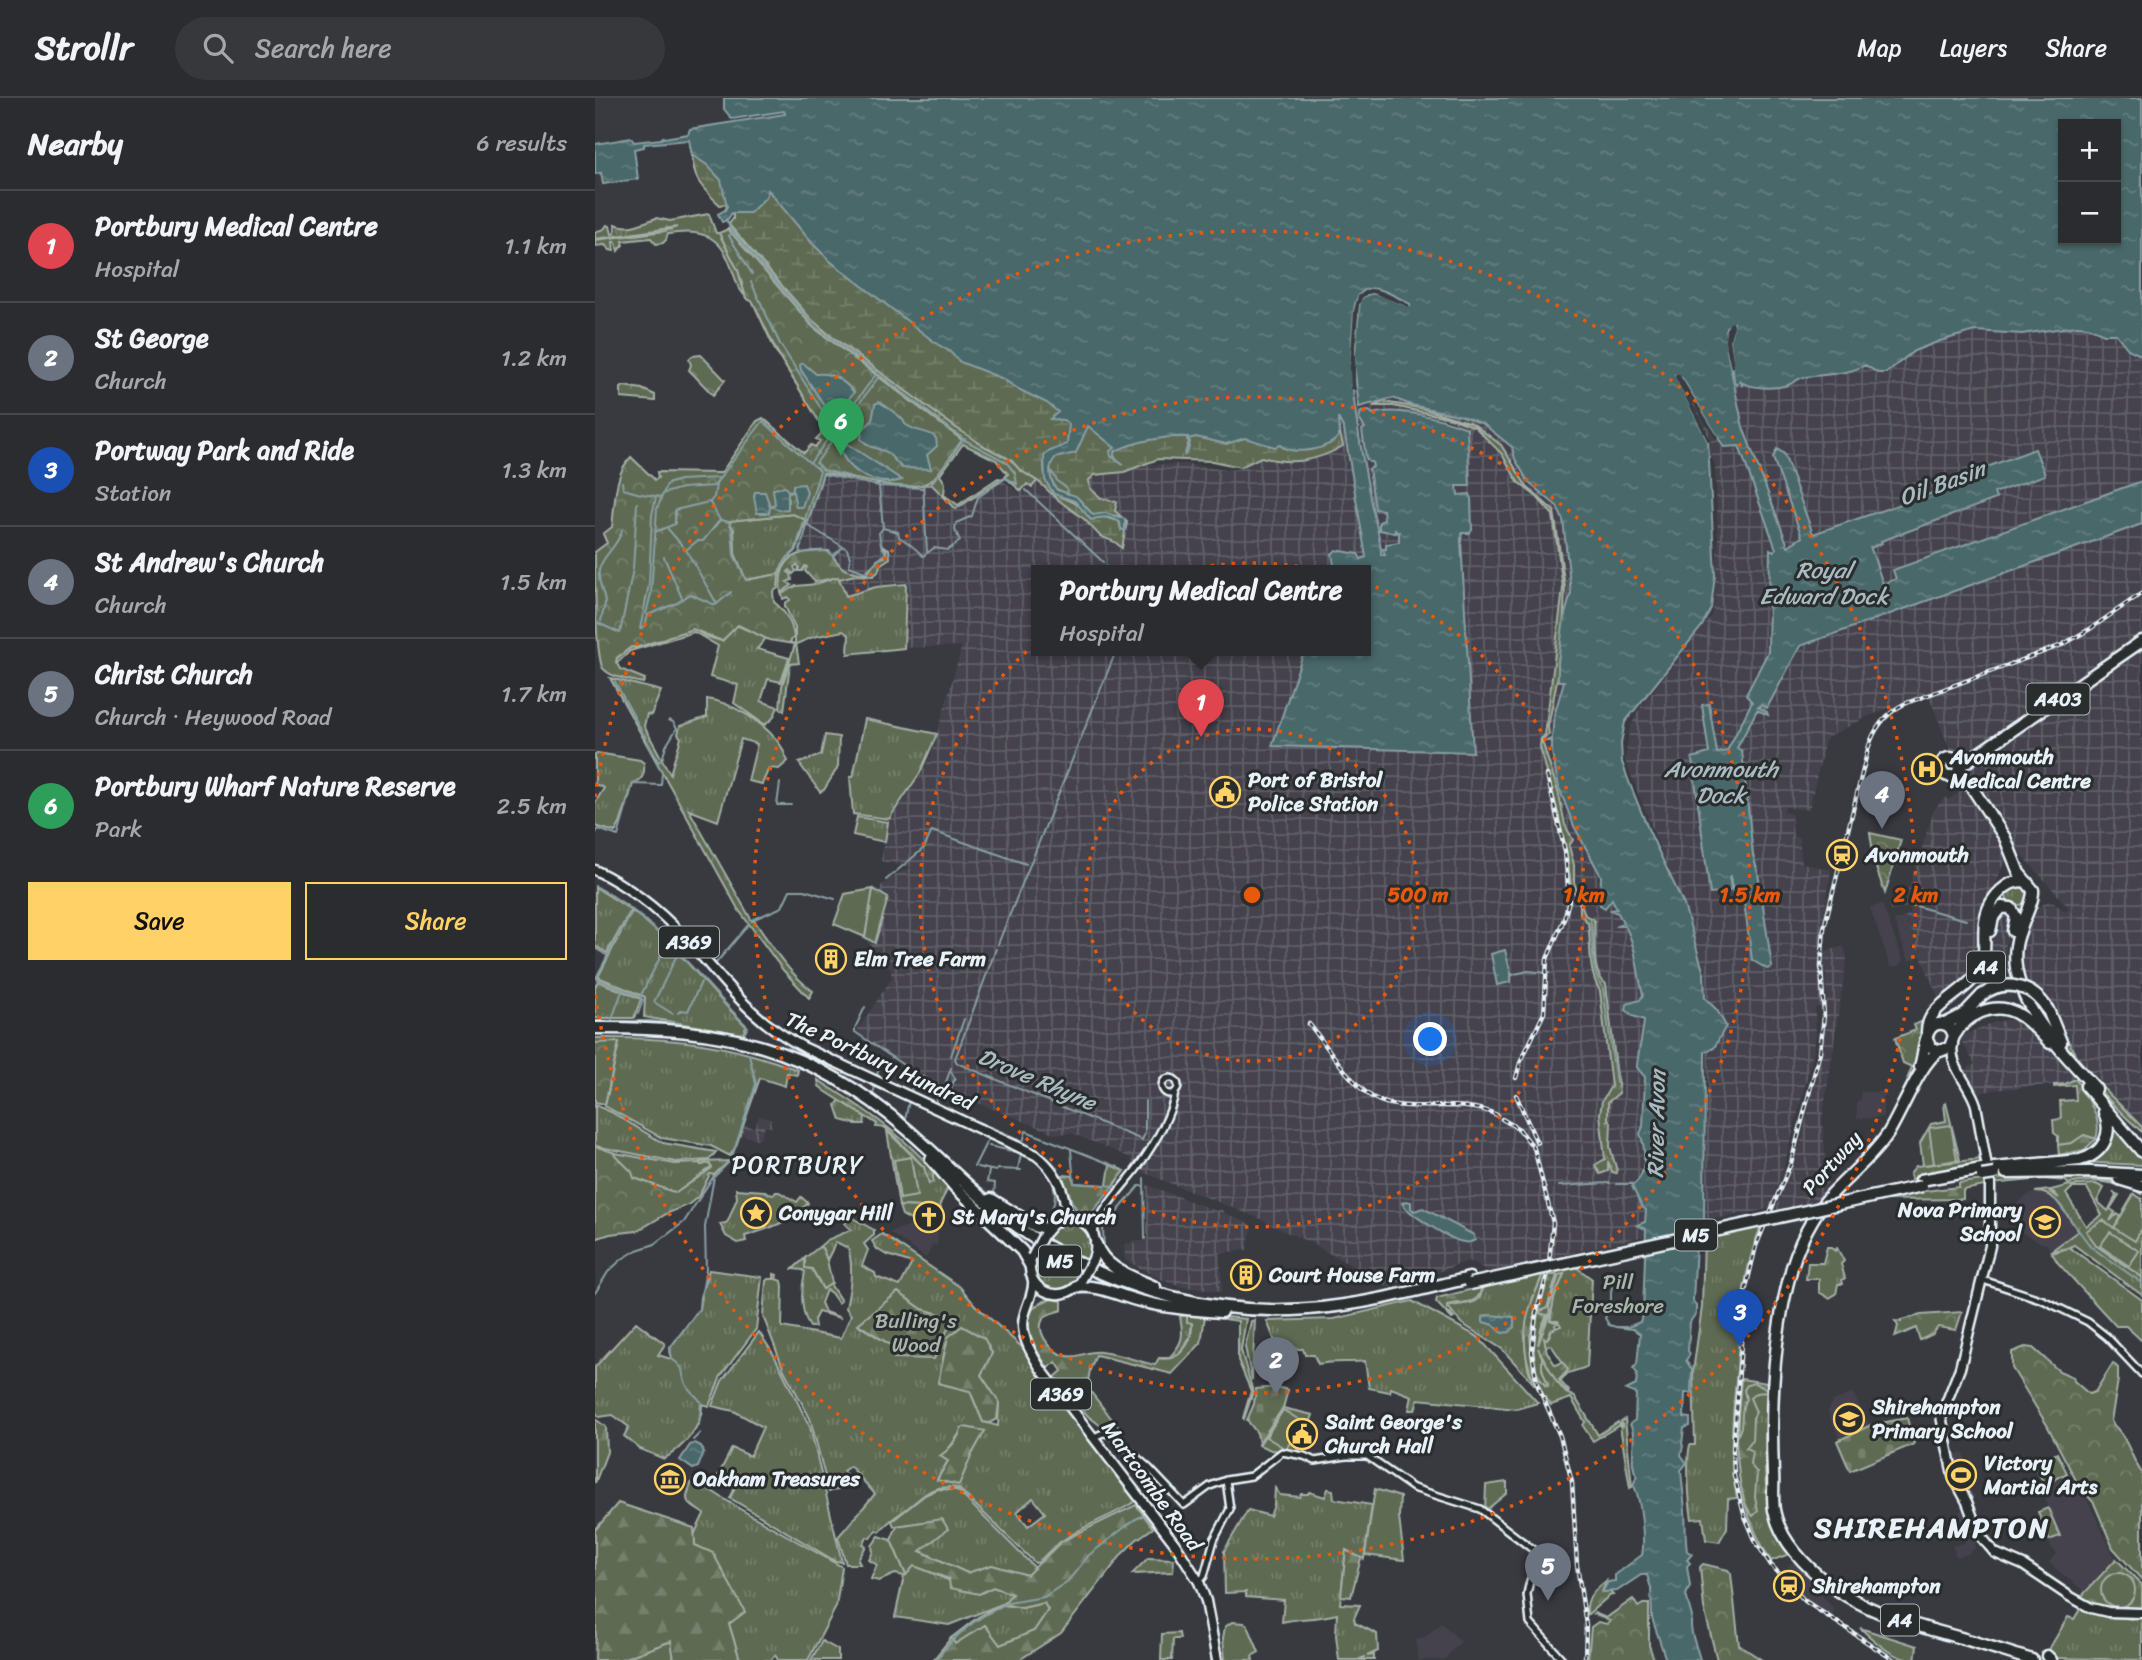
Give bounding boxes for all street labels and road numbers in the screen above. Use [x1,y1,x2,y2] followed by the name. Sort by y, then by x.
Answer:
[2027,684,2089,714] road number: A403
[659,926,719,958] road number: A369
[1967,952,2005,982] road number: A4
[779,1000,983,1122] street label: The Portbury Hundred
[1792,1122,1872,1204] street label: Portway
[1675,1219,1717,1250] road number: M5
[1039,1246,1081,1276] road number: M5
[1031,1378,1091,1410] road number: A369
[1091,1412,1214,1561] street label: Martcombe Road
[1881,1604,1919,1636] road number: A4

